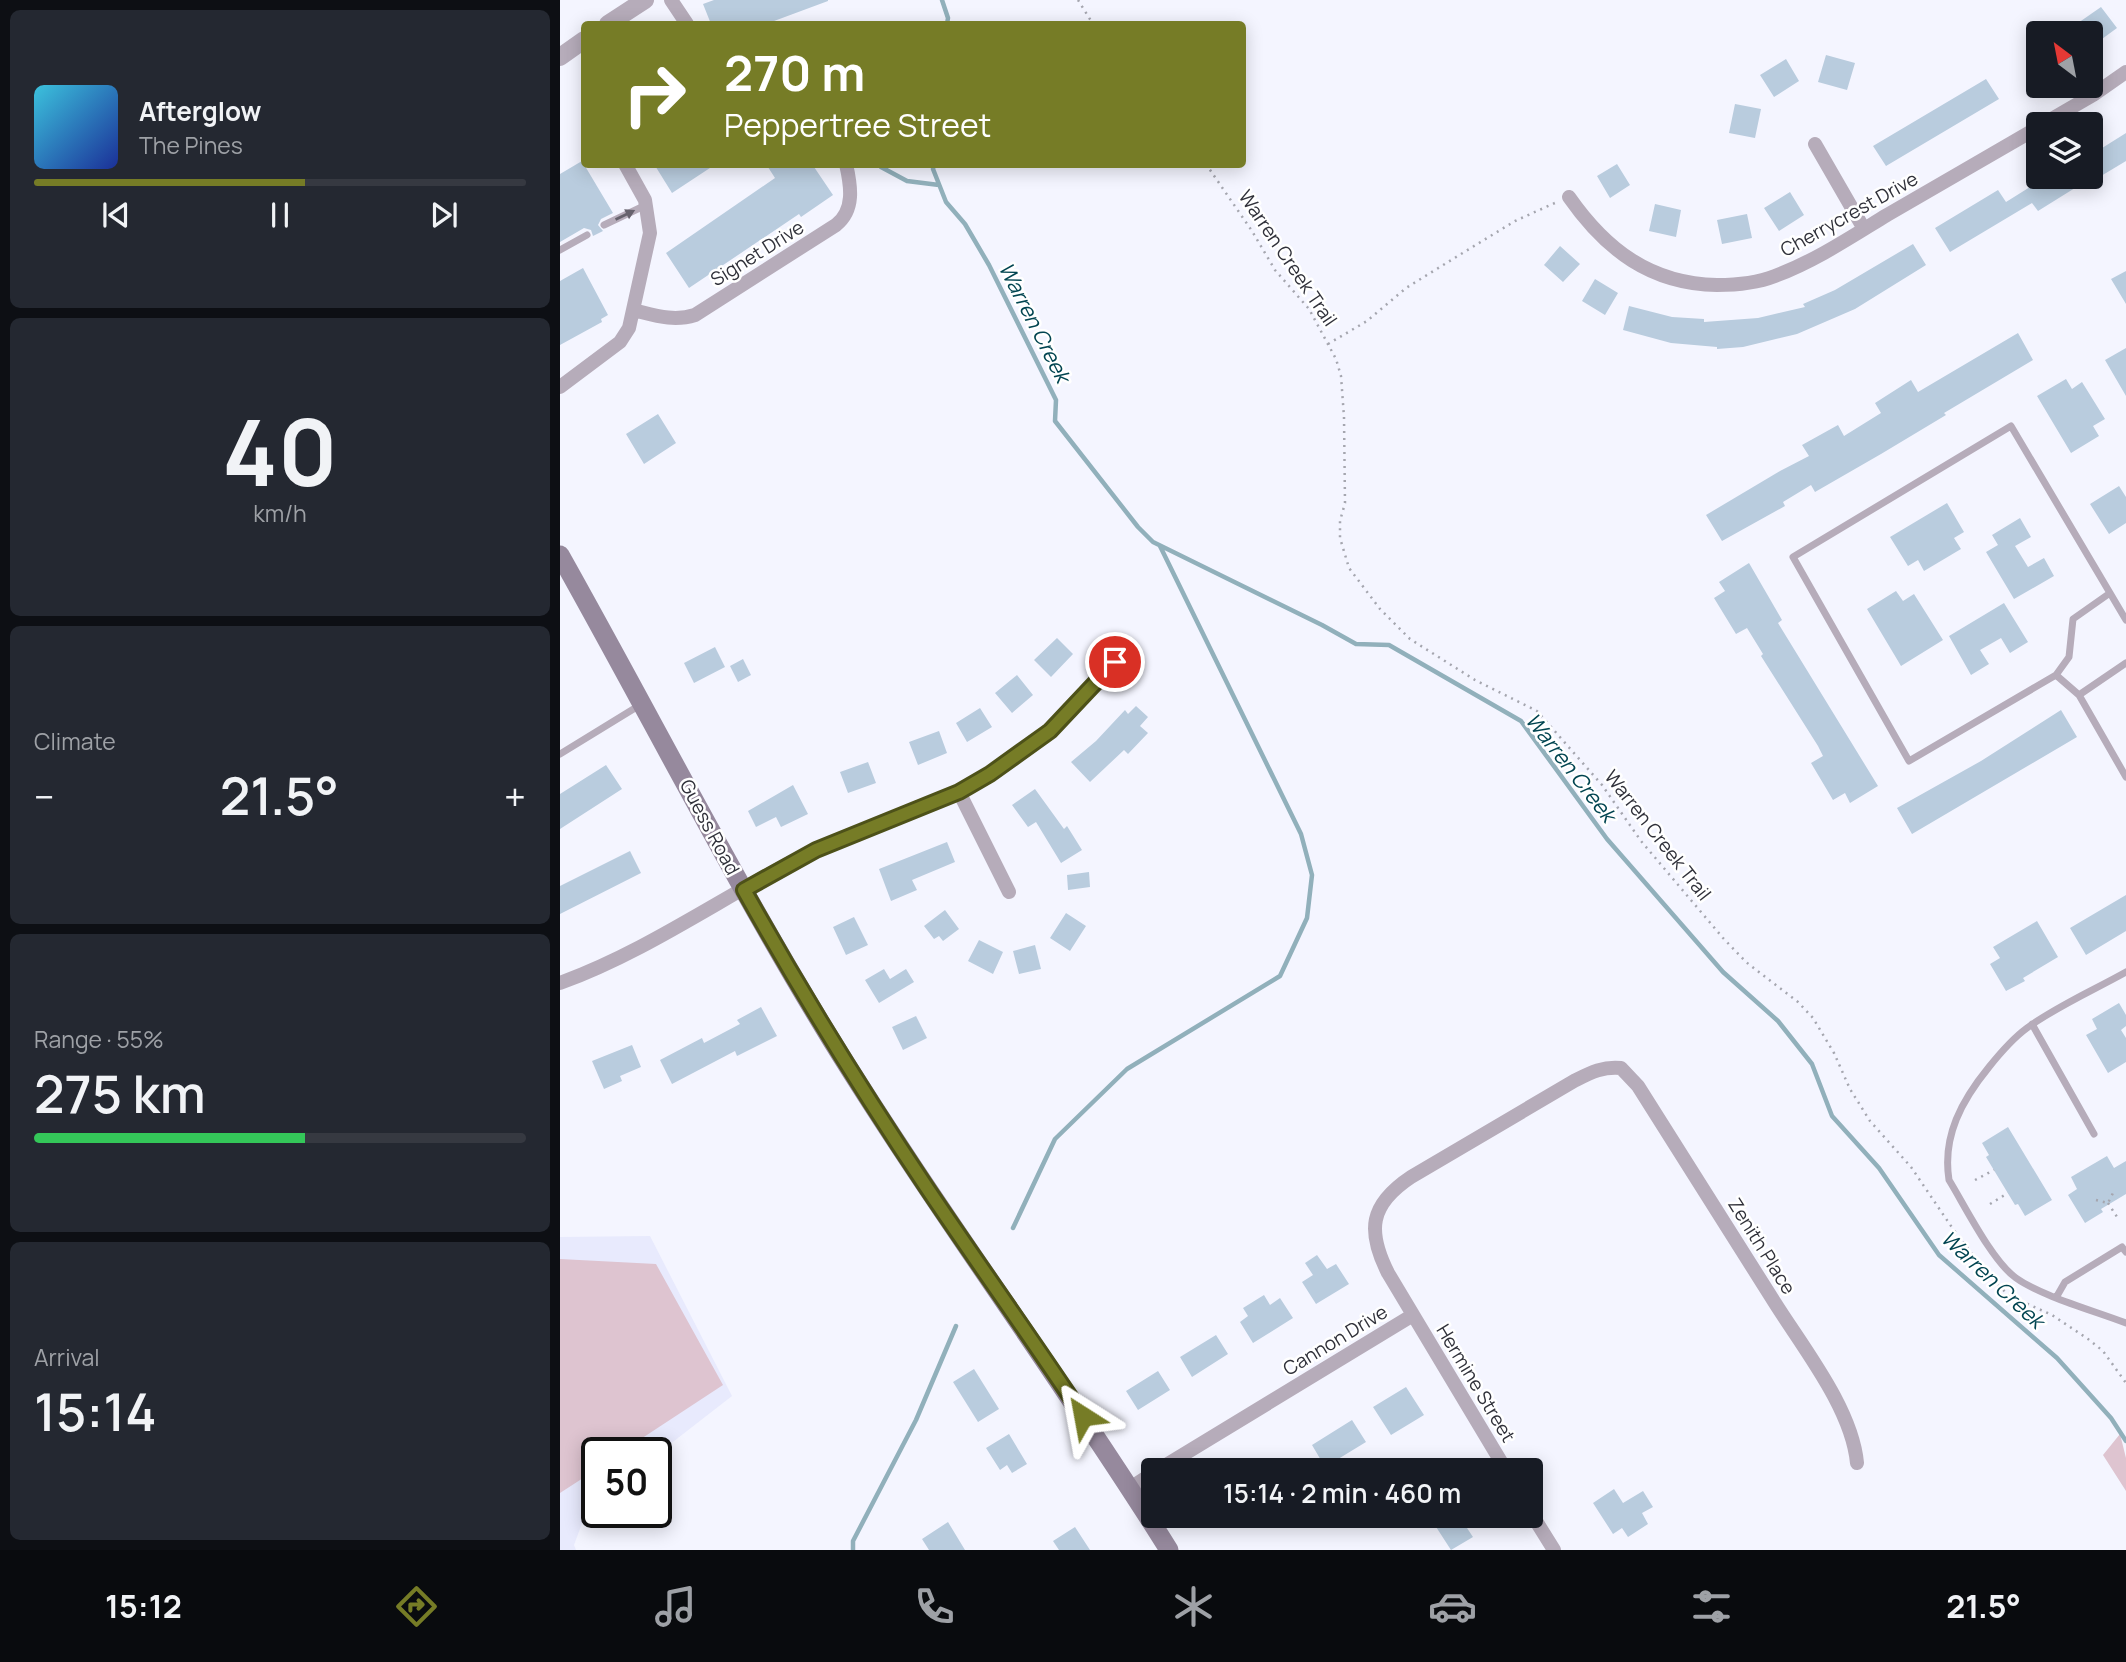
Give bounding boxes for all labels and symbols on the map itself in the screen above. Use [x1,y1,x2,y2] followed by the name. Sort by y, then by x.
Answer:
[2026,21,2104,98] north arrow
[1776,165,1922,263] street label: Cherrycrest Drive
[1233,185,1343,331] street label: Warren Creek Trail
[615,210,635,221] one-way arrow
[705,214,809,292] street label: Signet Drive
[993,257,1078,389] water label: Warren Creek
[1085,632,1145,692] pin
[1520,707,1624,829] water label: Warren Creek
[1599,764,1717,906] street label: Warren Creek Trail
[674,775,746,879] street label: Guess Road
[1722,1193,1802,1299] street label: Zenith Place
[1935,1224,2052,1336] water label: Warren Creek
[1278,1299,1392,1381] street label: Cannon Drive
[1430,1319,1522,1447] street label: Hermine Street
[1046,1379,1120,1453] position arrow
[581,1437,672,1528] speed limit sign: 50

